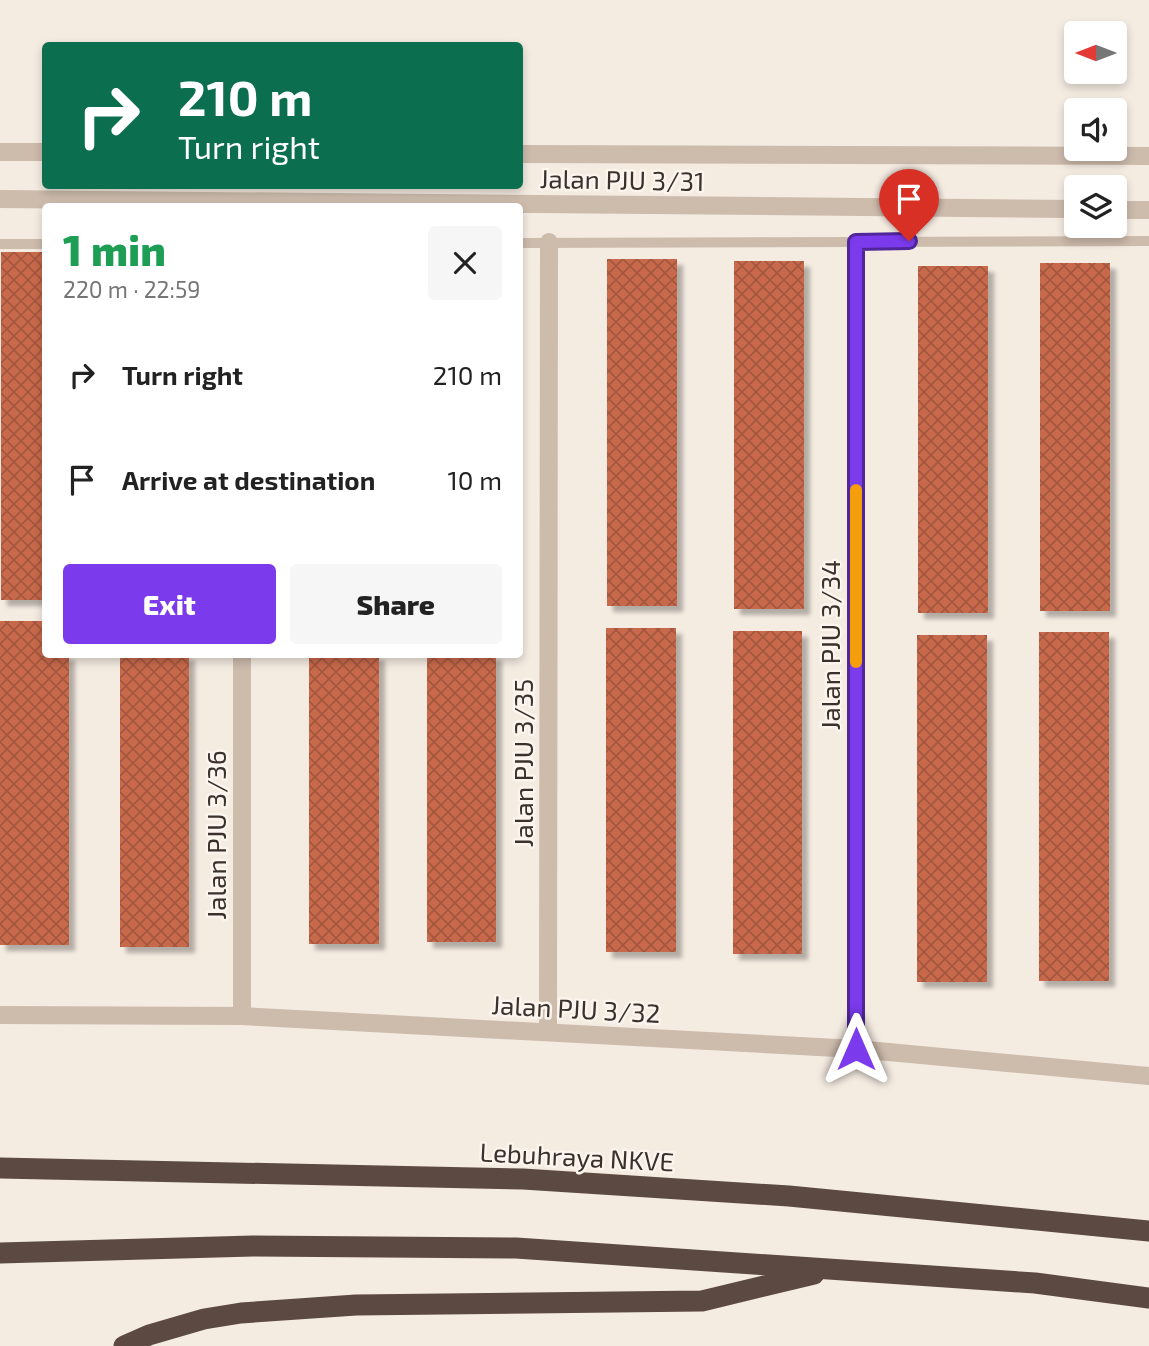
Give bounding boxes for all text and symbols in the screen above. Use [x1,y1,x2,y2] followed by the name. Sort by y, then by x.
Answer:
[1064,21,1127,84] north arrow
[1064,21,1127,238] map controls
[178,67,312,126] text: 210 m
[63,70,154,161] icon: right
[1064,98,1127,161] button: sound
[178,127,320,165] text: Turn right
[539,162,705,196] street label: Jalan PJU 3/31
[879,169,939,241] pin
[1064,175,1127,238] button: layers
[890,180,928,218] icon: arrive
[63,224,166,274] text: 1 min
[428,226,502,300] button: close
[63,275,200,303] text: 220 m · 22:59
[63,356,101,394] icon: right
[122,359,243,390] text: Turn right
[433,359,502,390] text: 210 m
[63,461,101,499] icon: arrive
[122,464,375,495] text: Arrive at destination
[447,464,502,495] text: 10 m
[814,560,845,730] street label: Jalan PJU 3/34
[63,564,276,644] button: Exit
[290,564,502,644] button: Share
[507,679,538,847] street label: Jalan PJU 3/35
[200,750,231,920] street label: Jalan PJU 3/36
[491,988,661,1028] street label: Jalan PJU 3/32
[819,1012,893,1086] position arrow
[479,1135,675,1177] street label: Lebuhraya NKVE

